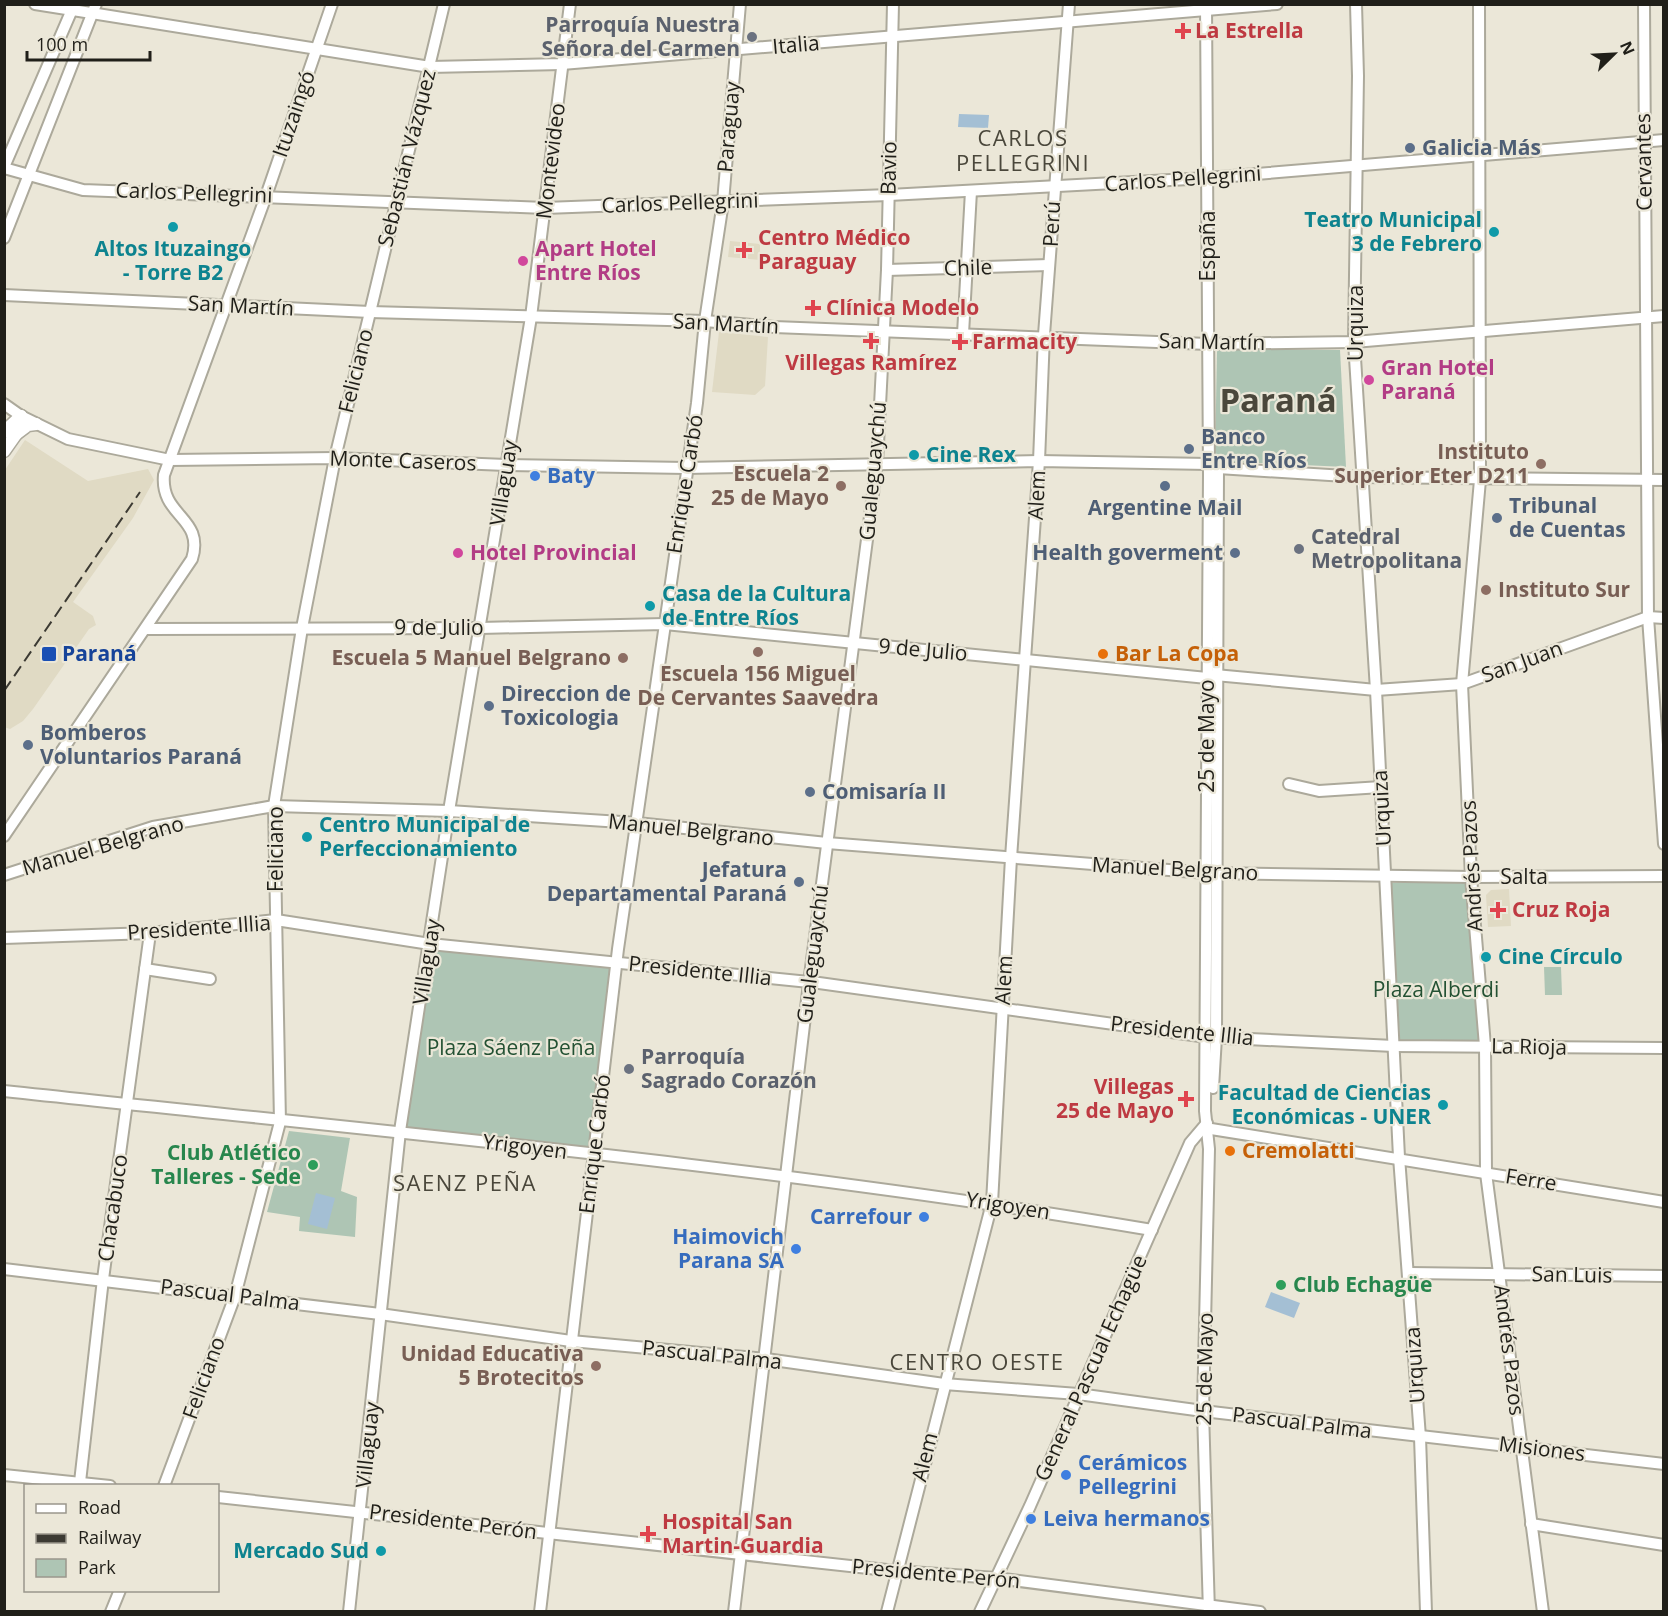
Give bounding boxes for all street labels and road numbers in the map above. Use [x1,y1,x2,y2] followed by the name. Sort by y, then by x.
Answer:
[771,28,821,60] street label: Italia
[370,66,442,249] street label: Sebastián Vázquez
[265,67,321,161] street label: Ituzaingó
[710,80,746,173] street label: Paraguay
[529,101,571,221] street label: Montevideo
[1628,113,1658,211] street label: Cervantes
[874,141,902,195] street label: Bavio
[1104,159,1262,197] street label: Carlos Pellegrini
[115,175,273,209] street label: Carlos Pellegrini
[601,185,759,219] street label: Carlos Pellegrini
[1036,200,1066,248] street label: Perú
[1193,211,1221,281] street label: España
[943,252,993,282] street label: Chile
[1341,285,1369,361] street label: Urquiza
[187,288,295,322] street label: San Martín
[672,306,780,340] street label: San Martín
[331,326,379,416] street label: Feliciano
[1159,326,1265,356] street label: San Martín
[852,400,892,541] street label: Gualeguaychú
[659,412,709,555] street label: Enrique Carbó
[482,437,524,528] street label: Villaguay
[329,443,477,477] street label: Monte Caseros
[1021,469,1051,521] street label: Alem
[394,613,484,641] street label: 9 de Julio
[877,631,969,667] street label: 9 de Julio
[1477,633,1566,689] street label: San Juan
[1192,679,1220,793] street label: 25 de Mayo
[1365,769,1397,847] street label: Urquiza
[1454,800,1488,933] street label: Andrés Pazos
[261,806,289,892] street label: Feliciano
[607,806,775,852] street label: Manuel Belgrano
[19,809,187,881] street label: Manuel Belgrano
[1091,850,1259,886] street label: Manuel Belgrano
[1500,862,1548,890] street label: Salta
[790,883,834,1025] street label: Gualeguaychú
[126,908,272,946] street label: Presidente Illia
[405,916,447,1007] street label: Villaguay
[627,949,773,991] street label: Presidente Illia
[988,954,1018,1006] street label: Alem
[1109,1009,1255,1051] street label: Presidente Illia
[1491,1031,1567,1061] street label: La Rioja
[572,1073,616,1215] street label: Enrique Carbó
[481,1127,569,1165] street label: Yrigoyen
[91,1152,133,1263] street label: Chacabuco
[1503,1161,1559,1197] street label: Ferre
[964,1185,1052,1225] street label: Yrigoyen
[1028,1250,1153,1485] street label: General Pascual Echagüe
[1531,1259,1613,1289] street label: San Luis
[159,1272,302,1316] street label: Pascual Palma
[1488,1283,1532,1417] street label: Andrés Pazos
[1189,1312,1219,1426] street label: 25 de Mayo
[1397,1326,1431,1404] street label: Urquiza
[175,1333,231,1423] street label: Feliciano
[641,1333,783,1375] street label: Pascual Palma
[349,1400,386,1489] street label: Villaguay
[1231,1400,1374,1444] street label: Pascual Palma
[904,1429,944,1484] street label: Alem
[1497,1429,1587,1467] street label: Misiones
[367,1497,539,1545] street label: Presidente Perón
[851,1552,1022,1594] street label: Presidente Perón

